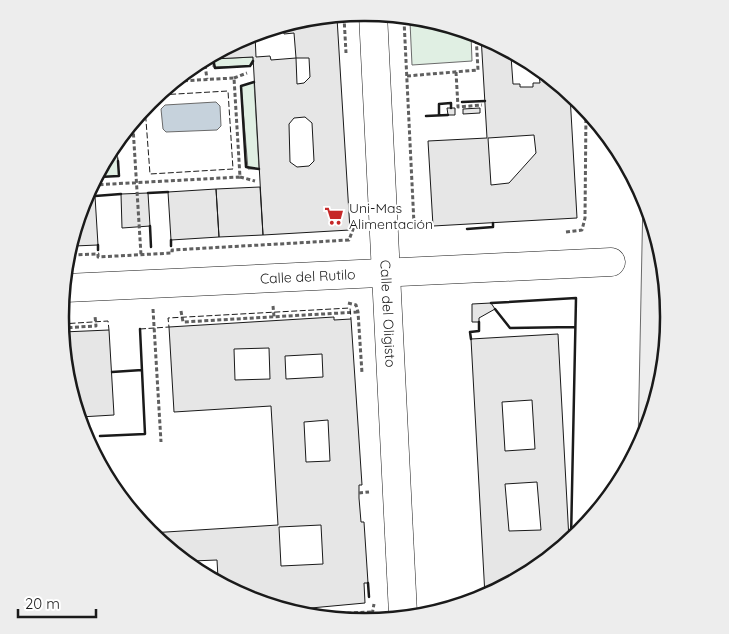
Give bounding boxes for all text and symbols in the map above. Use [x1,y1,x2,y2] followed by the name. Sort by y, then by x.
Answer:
[349,199,433,233] place label: Uni-Mas Alimentación
[323,205,345,227] supermarket icon: Uni-Mas Alimentación
[376,259,400,368] street label: Calle del Oligisto
[259,265,356,288] street label: Calle del Rutilo
[18,586,95,618] scale bar
[25,594,60,613] text: 20 m

